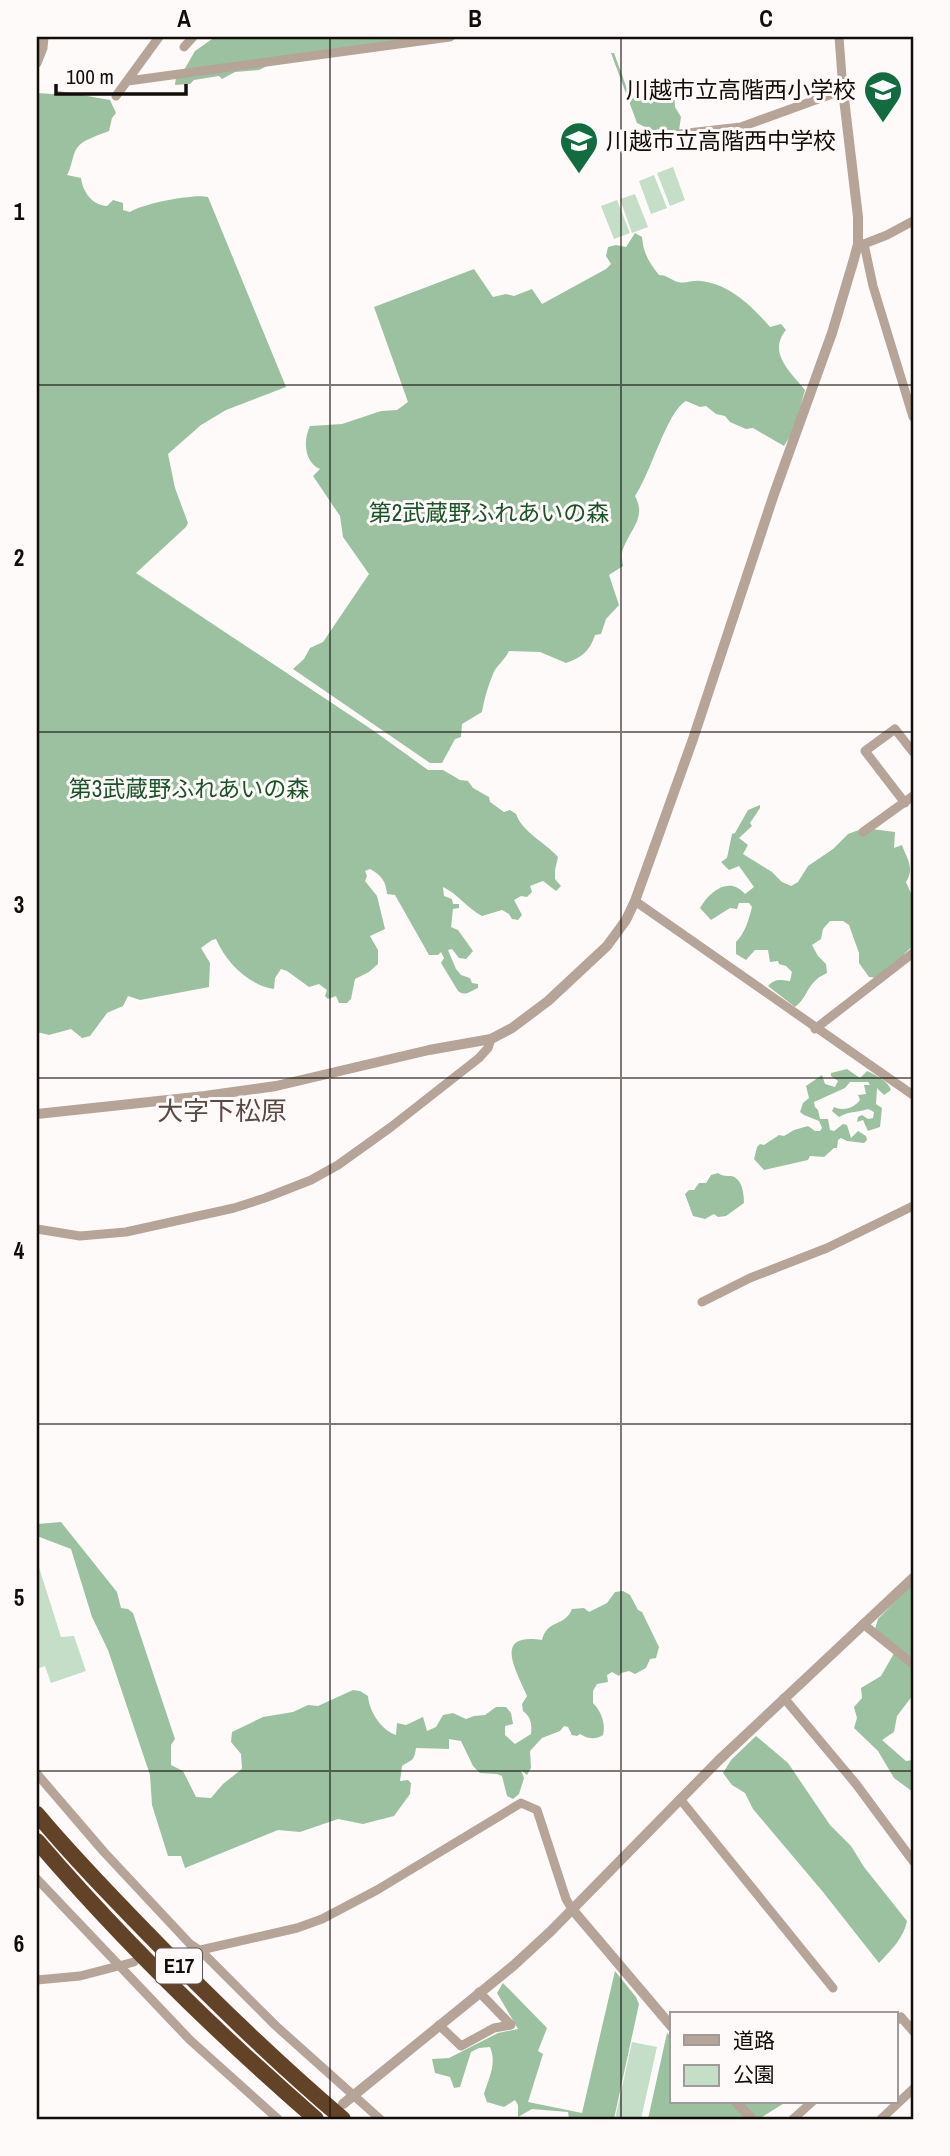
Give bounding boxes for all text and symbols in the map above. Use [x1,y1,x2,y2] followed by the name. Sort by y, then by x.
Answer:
[177,3,191,34] text: A
[468,3,482,34] text: B
[759,3,773,34] text: C
[56,52,186,96] scale bar
[66,62,114,91] text: 100 m
[862,69,904,124] school or university icon: 川越市立高階西小学校
[626,74,856,105] place label: 川越市立高階西小学校
[558,120,600,175] school or university icon: 川越市立高階西中学校
[606,125,836,156] place label: 川越市立高階西中学校
[14,196,25,227] text: 1
[369,497,609,528] park label: 第2武蔵野ふれあいの森
[14,542,24,573] text: 2
[69,773,309,804] park label: 第3武蔵野ふれあいの森
[14,889,24,920] text: 3
[157,1093,287,1128] district label: 大字下松原
[14,1235,25,1266] text: 4
[14,1582,24,1613] text: 5
[14,1928,24,1959] text: 6
[156,1948,202,1983] road number: E17
[670,2012,898,2104] legend
[733,2026,775,2055] text: 道路
[733,2060,775,2089] text: 公園

